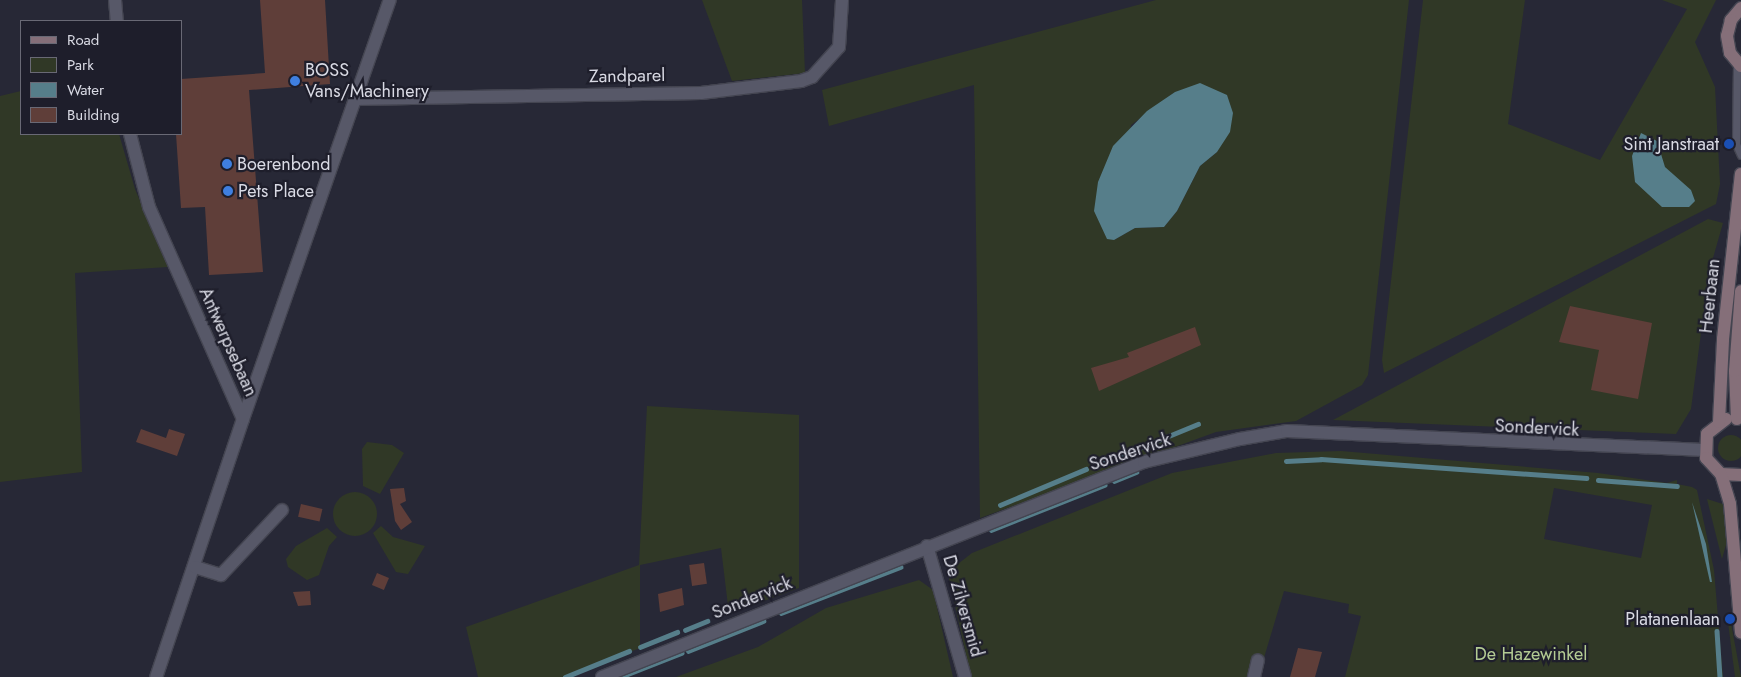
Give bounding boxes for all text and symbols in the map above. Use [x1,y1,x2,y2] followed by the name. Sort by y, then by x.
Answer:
[20,20,182,135] legend
[67,29,99,51] text: Road
[67,54,94,76] text: Park
[305,60,429,102] place label: BOSS Vans/Machinery
[589,65,665,87] street label: Zandparel
[289,75,301,87] marker: BOSS Vans/Machinery
[67,79,104,101] text: Water
[67,104,119,126] text: Building
[1623,133,1719,155] place label: Sint Janstraat
[1723,138,1735,150] marker: Sint Janstraat
[237,153,331,175] place label: Boerenbond
[221,158,233,170] marker: Boerenbond
[238,180,314,202] place label: Pets Place
[222,185,234,197] marker: Pets Place
[1695,258,1725,334] street label: Heerbaan
[194,284,262,400] street label: Antwerpsebaan
[1494,415,1580,441] street label: Sondervick
[1086,429,1174,475] street label: Sondervick
[938,553,988,659] street label: De Zilversmid
[709,572,795,624] street label: Sondervick
[1625,608,1720,630] place label: Platanenlaan
[1724,613,1736,625] marker: Platanenlaan
[1475,643,1587,665] park label: De Hazewinkel

